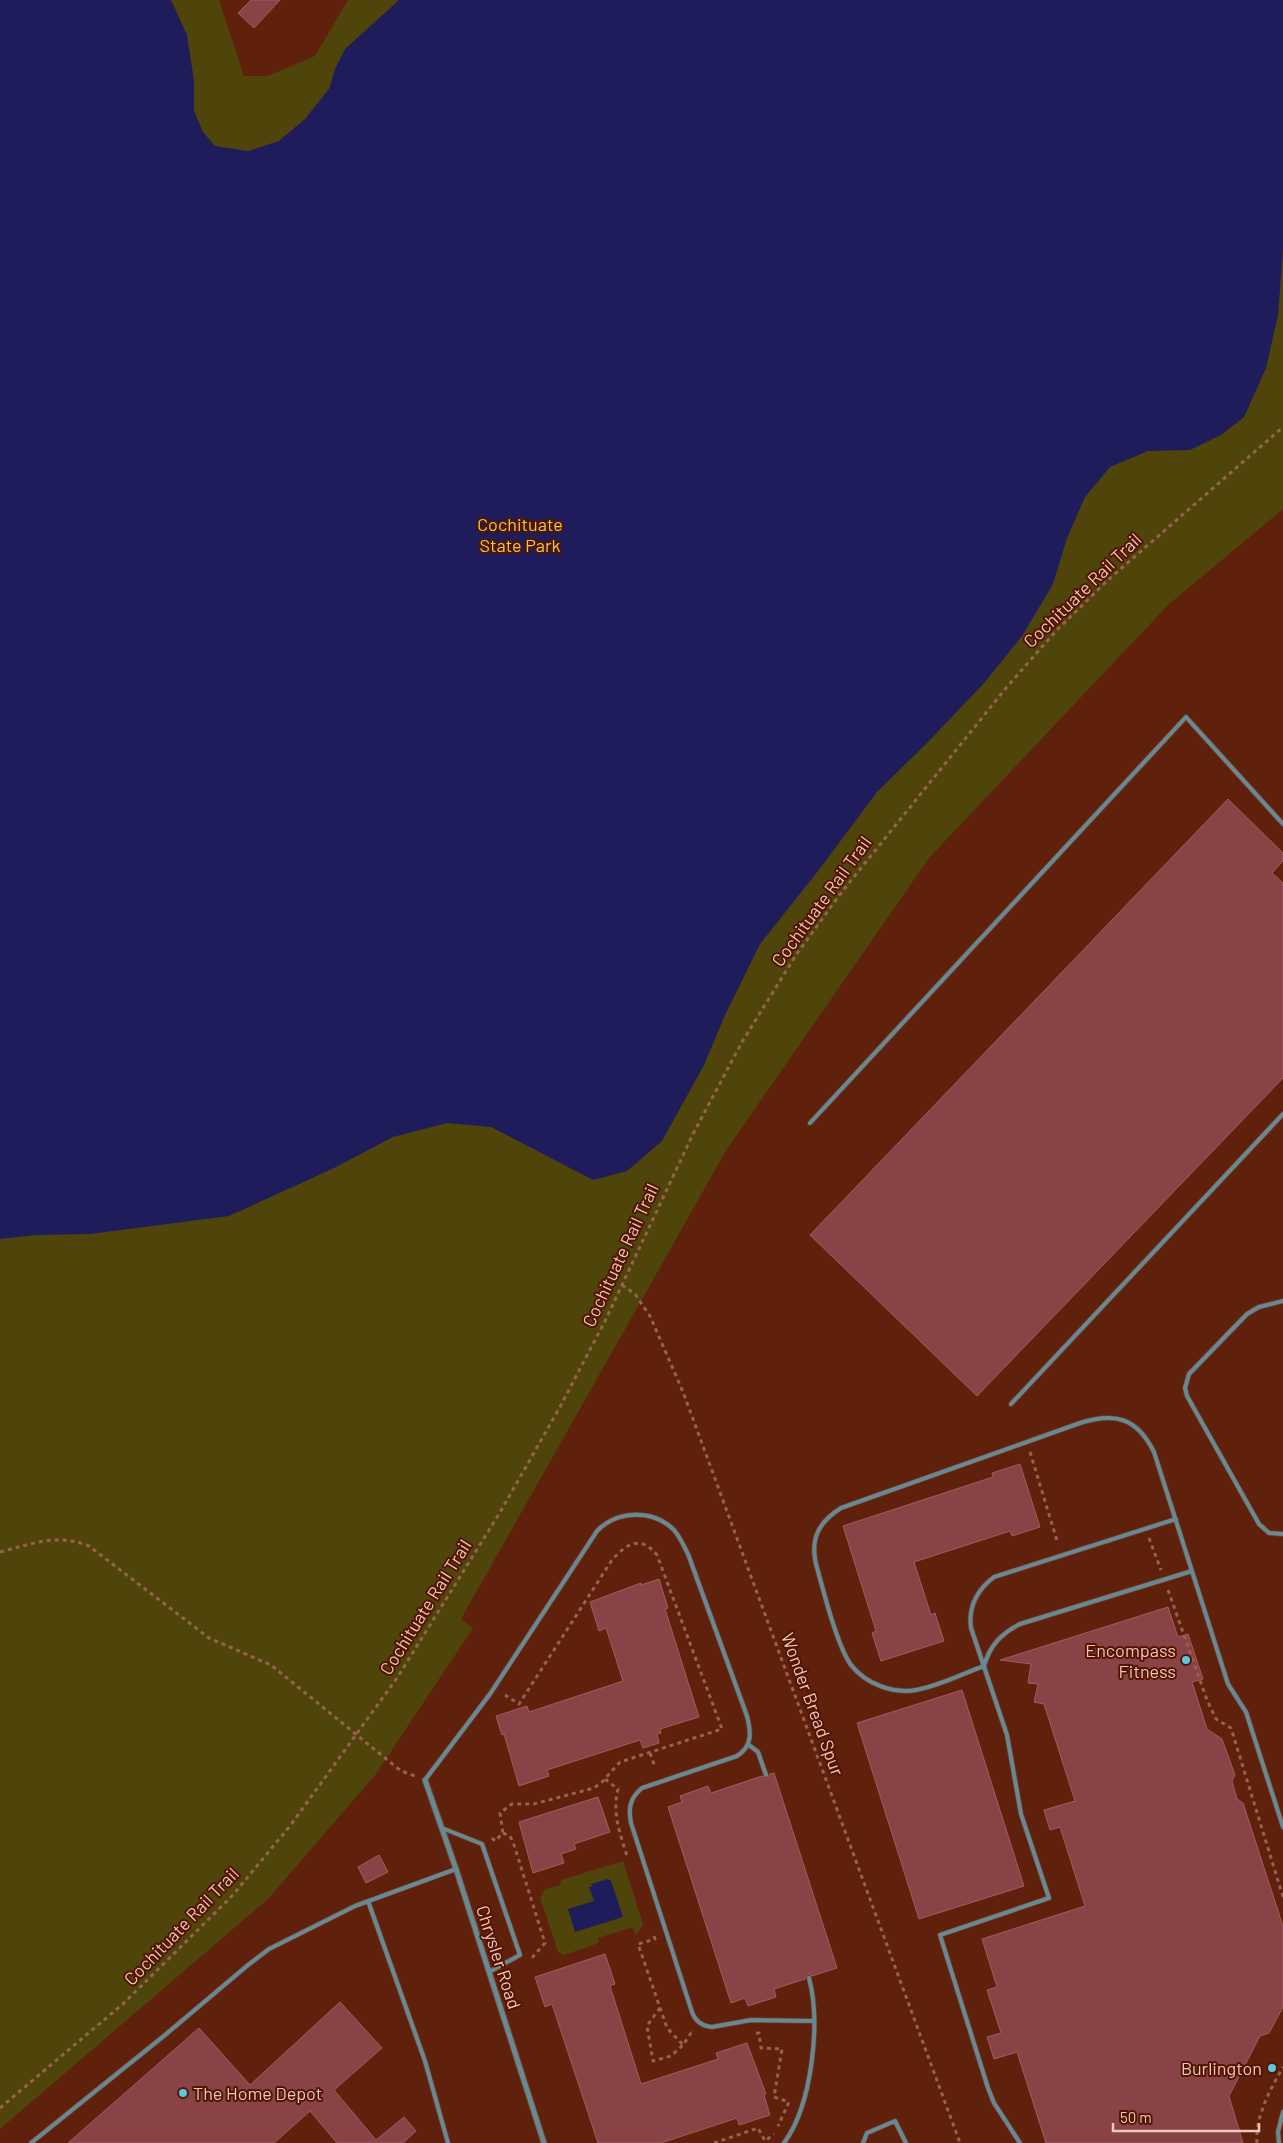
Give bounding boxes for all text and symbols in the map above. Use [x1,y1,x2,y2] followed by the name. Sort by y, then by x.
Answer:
[477,513,563,556] park label: Cochituate State Park
[1018,528,1146,652] street label: Cochituate Rail Trail
[766,832,876,970] street label: Cochituate Rail Trail
[577,1180,663,1330] street label: Cochituate Rail Trail
[374,1535,476,1679] street label: Cochituate Rail Trail
[777,1630,849,1779] street label: Wonder Bread Spur
[1085,1639,1176,1682] place label: Encompass Fitness
[1180,1654,1192,1666] marker: Encompass Fitness
[119,1862,243,1990] street label: Cochituate Rail Trail
[472,1902,526,2012] street label: Chrysler Road
[1181,2057,1262,2079] place label: Burlington
[1266,2062,1278,2074] marker: Burlington
[193,2082,322,2104] place label: The Home Depot
[177,2087,189,2099] marker: The Home Depot
[1113,2100,1259,2132] scale bar
[1120,2108,1152,2126] text: 50 m

